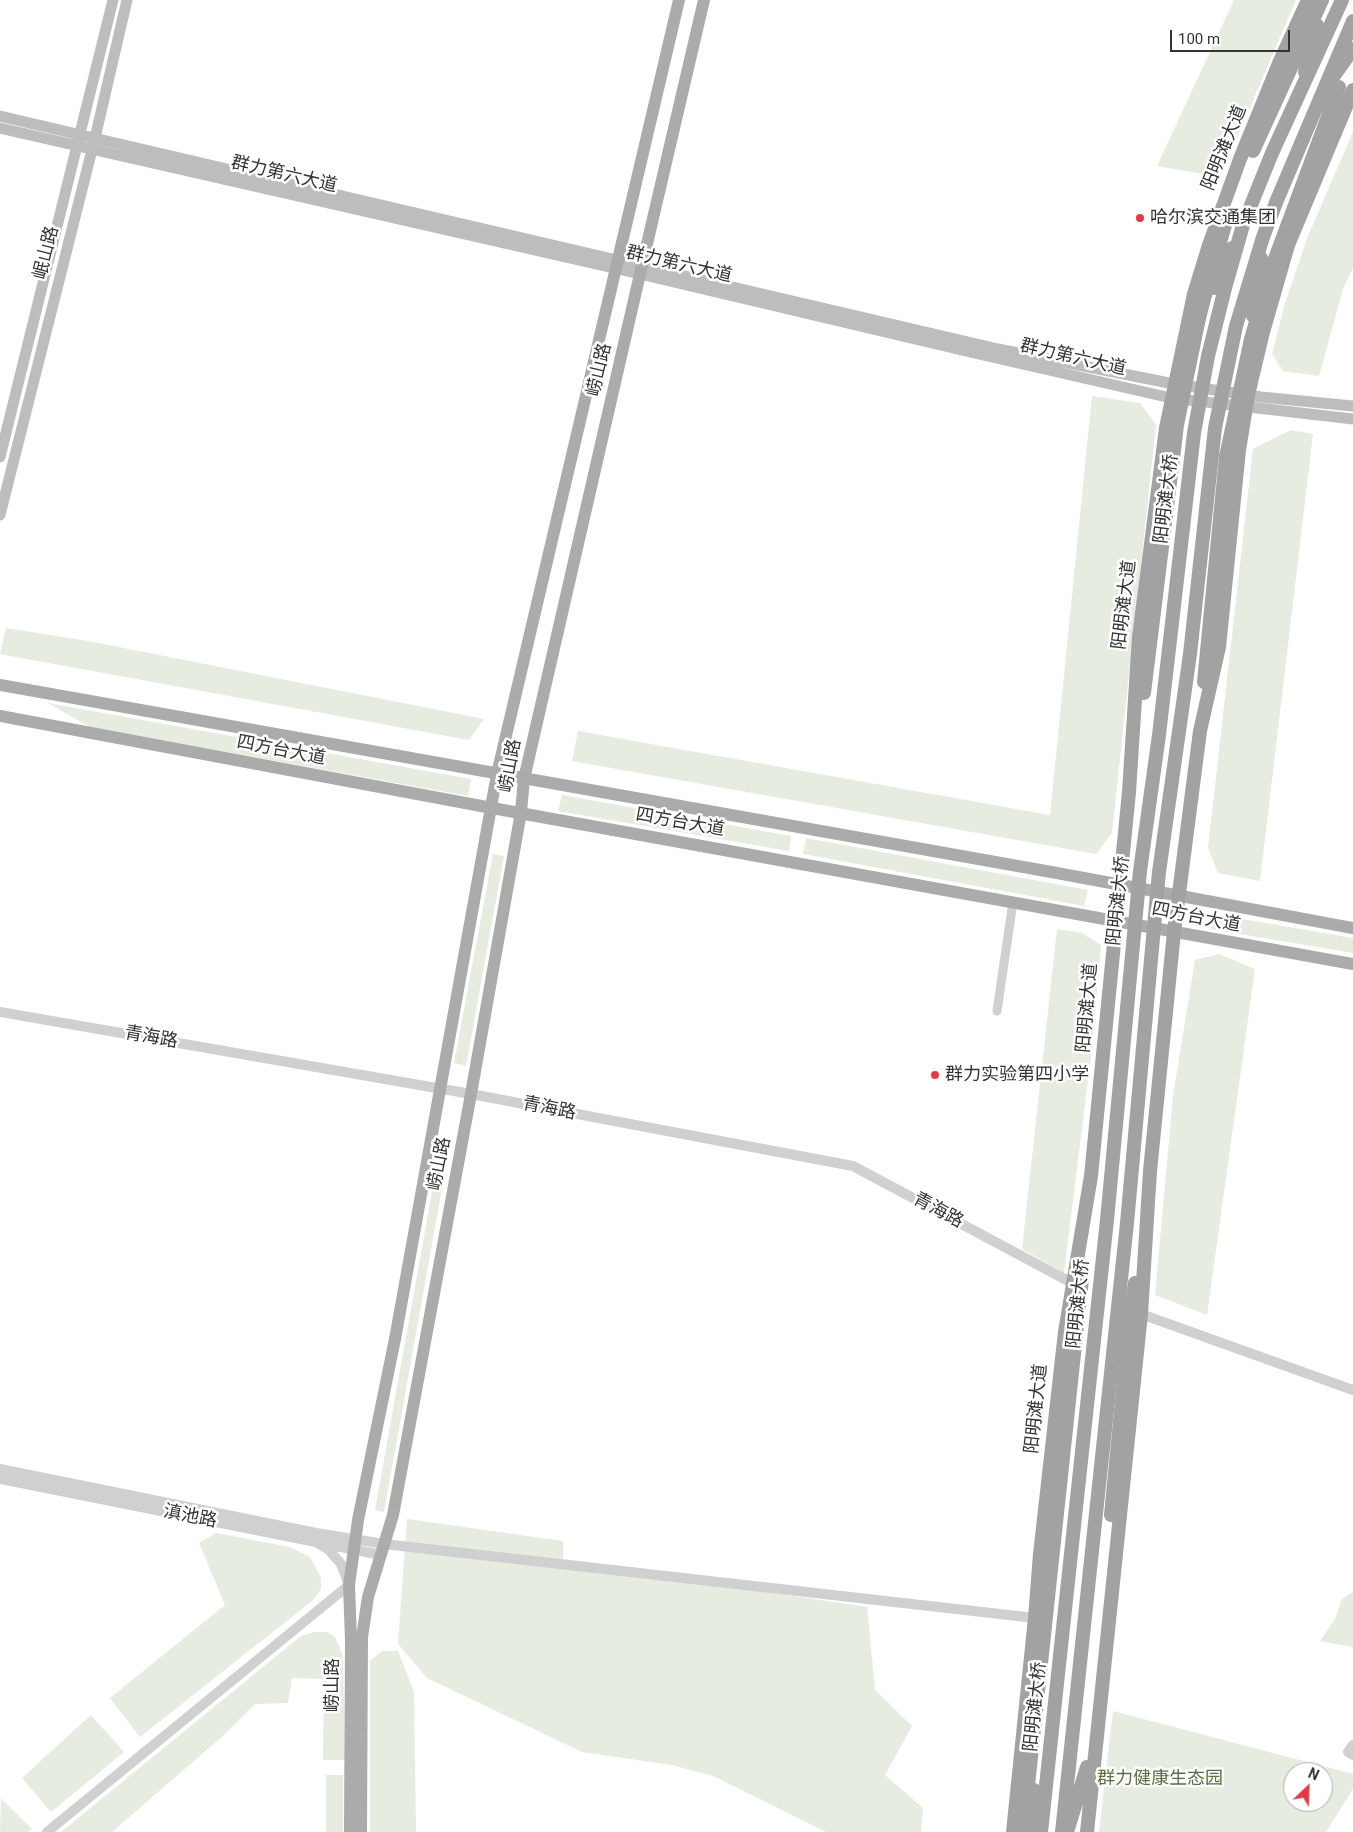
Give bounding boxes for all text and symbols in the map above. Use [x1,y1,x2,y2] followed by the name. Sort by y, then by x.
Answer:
[1173,20,1293,52] scale bar
[1178,30,1220,48] text: 100 m
[1198,102,1252,194] street label: 阳明滩大道
[229,152,339,198] street label: 群力第六大道
[1150,207,1276,229] place label: 哈尔滨交通集团
[1134,212,1146,224] marker: 哈尔滨交通集团
[30,224,64,282] street label: 岷山路
[624,242,734,288] street label: 群力第六大道
[1018,335,1128,381] street label: 群力第六大道
[583,341,617,399] street label: 崂山路
[1151,453,1183,545] street label: 阳明滩大桥
[1109,559,1141,651] street label: 阳明滩大道
[235,732,327,770] street label: 四方台大道
[496,738,526,794] street label: 崂山路
[634,805,726,841] street label: 四方台大道
[1104,855,1134,947] street label: 阳明滩大桥
[1150,899,1242,937] street label: 四方台大道
[1073,962,1103,1054] street label: 阳明滩大道
[123,1023,179,1053] street label: 青海路
[945,1064,1089,1086] place label: 群力实验第四小学
[929,1069,941,1081] marker: 群力实验第四小学
[520,1093,578,1125] street label: 青海路
[424,1135,456,1193] street label: 崂山路
[909,1189,967,1233] street label: 青海路
[1064,1258,1094,1350] street label: 阳明滩大桥
[1022,1363,1052,1455] street label: 阳明滩大道
[161,1501,219,1533] street label: 滇池路
[322,1658,344,1712] street label: 崂山路
[1021,1661,1051,1753] street label: 阳明滩大桥
[1283,1762,1333,1812] north arrow
[1306,1765,1321,1784] text: N
[1097,1768,1223,1790] park label: 群力健康生态园

